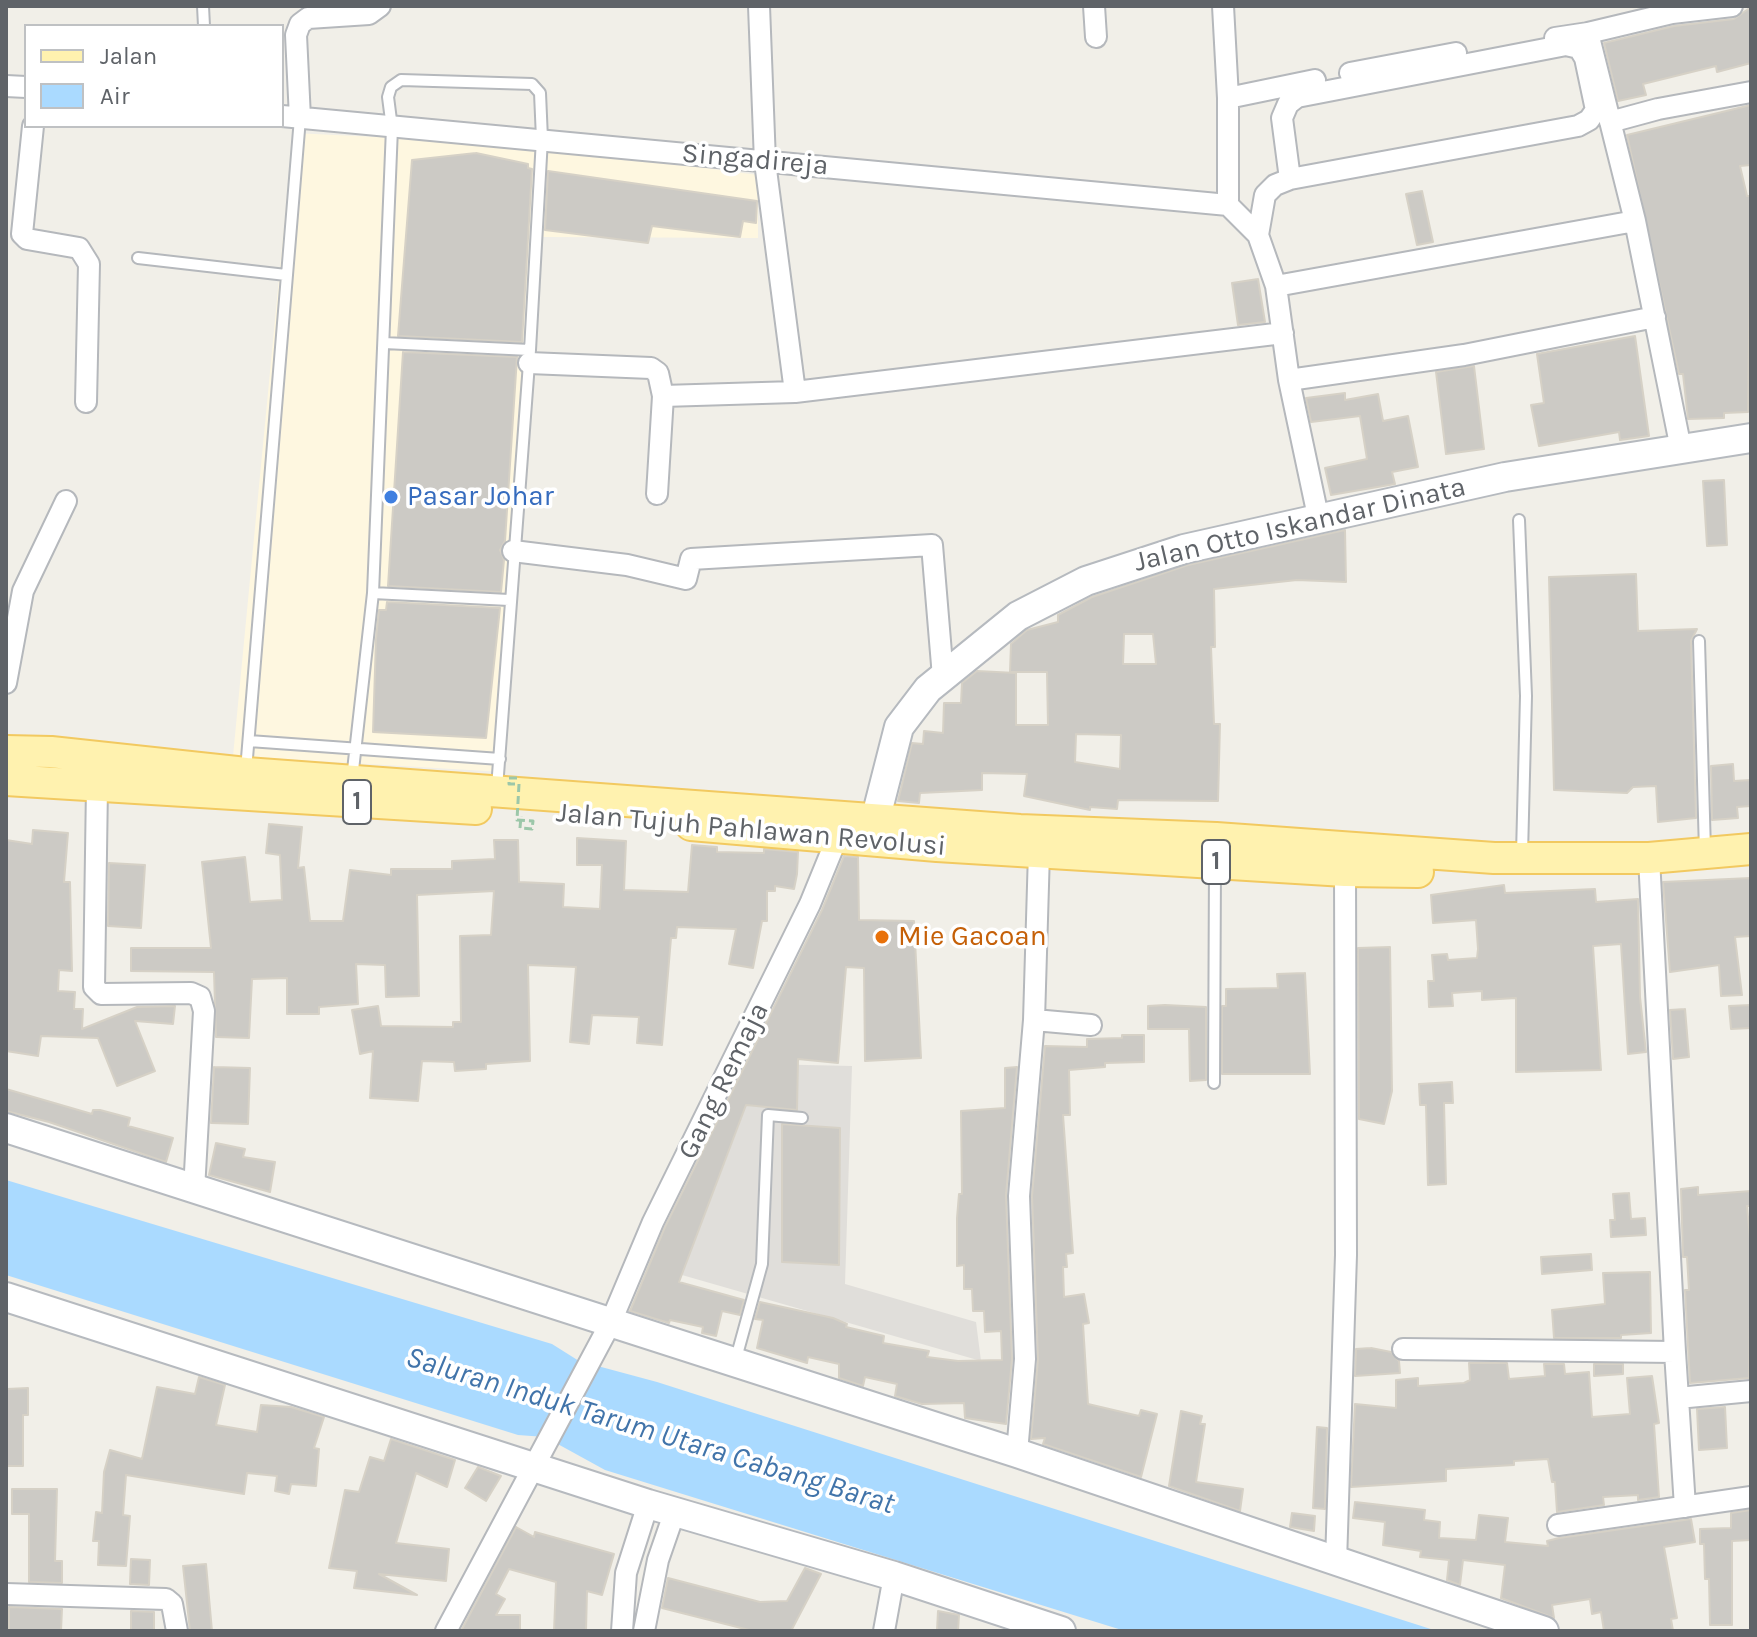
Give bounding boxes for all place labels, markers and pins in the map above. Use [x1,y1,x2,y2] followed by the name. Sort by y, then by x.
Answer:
[407,480,554,514] place label: Pasar Johar
[382,488,400,506] marker: Pasar Johar
[898,920,1047,954] place label: Mie Gacoan
[873,928,891,946] marker: Mie Gacoan

